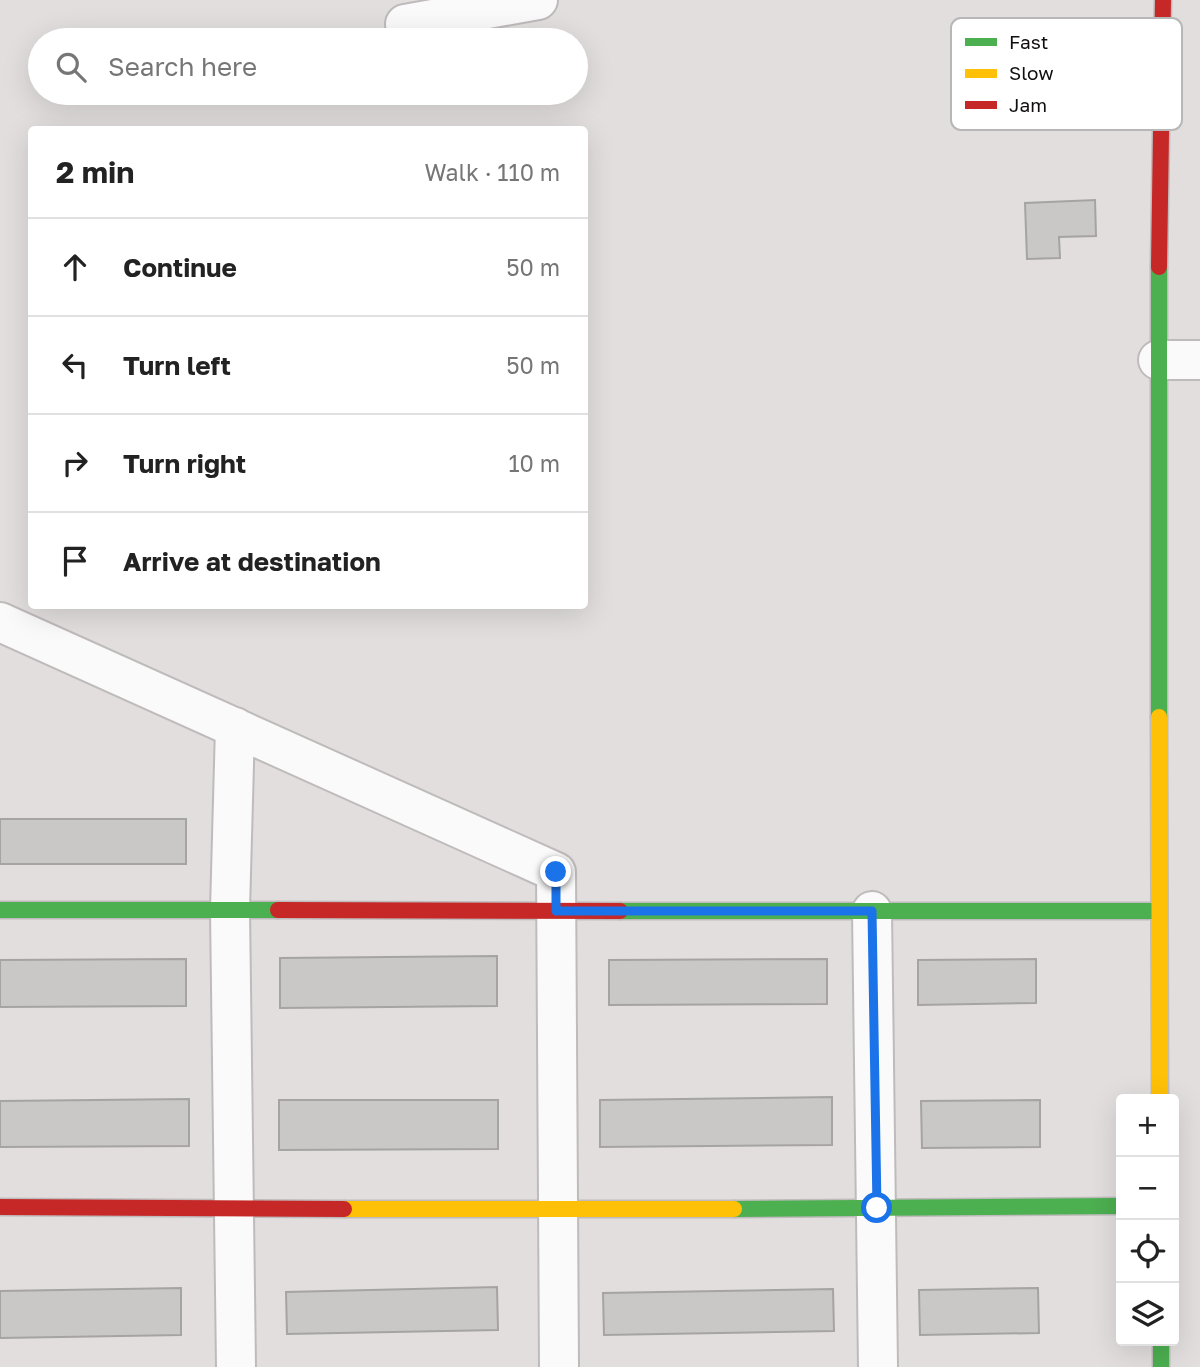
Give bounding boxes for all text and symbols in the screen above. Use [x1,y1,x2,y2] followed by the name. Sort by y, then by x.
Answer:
[951,18,1182,130] legend
[28,28,588,105] search box
[1009,30,1048,53] text: Fast
[52,48,90,86] icon: search
[108,51,257,82] text: Search here
[1009,61,1054,84] text: Slow
[1009,93,1047,116] text: Jam
[56,154,134,190] text: 2 min
[424,158,560,186] text: Walk · 110 m
[56,248,94,286] icon: ahead
[123,252,237,283] text: Continue
[506,253,560,281] text: 50 m
[56,346,94,384] icon: left
[123,350,231,381] text: Turn left
[506,351,560,379] text: 50 m
[56,444,94,482] icon: right
[123,448,246,479] text: Turn right
[508,449,560,477] text: 10 m
[56,542,94,580] icon: arrive
[123,546,381,577] text: Arrive at destination
[540,856,571,887] route end
[1116,1094,1179,1346] map controls
[1116,1094,1179,1157] button: +
[1116,1157,1179,1220] button: −
[861,1192,892,1223] route start
[1116,1220,1179,1283] button: locate
[1116,1283,1179,1346] button: layers

